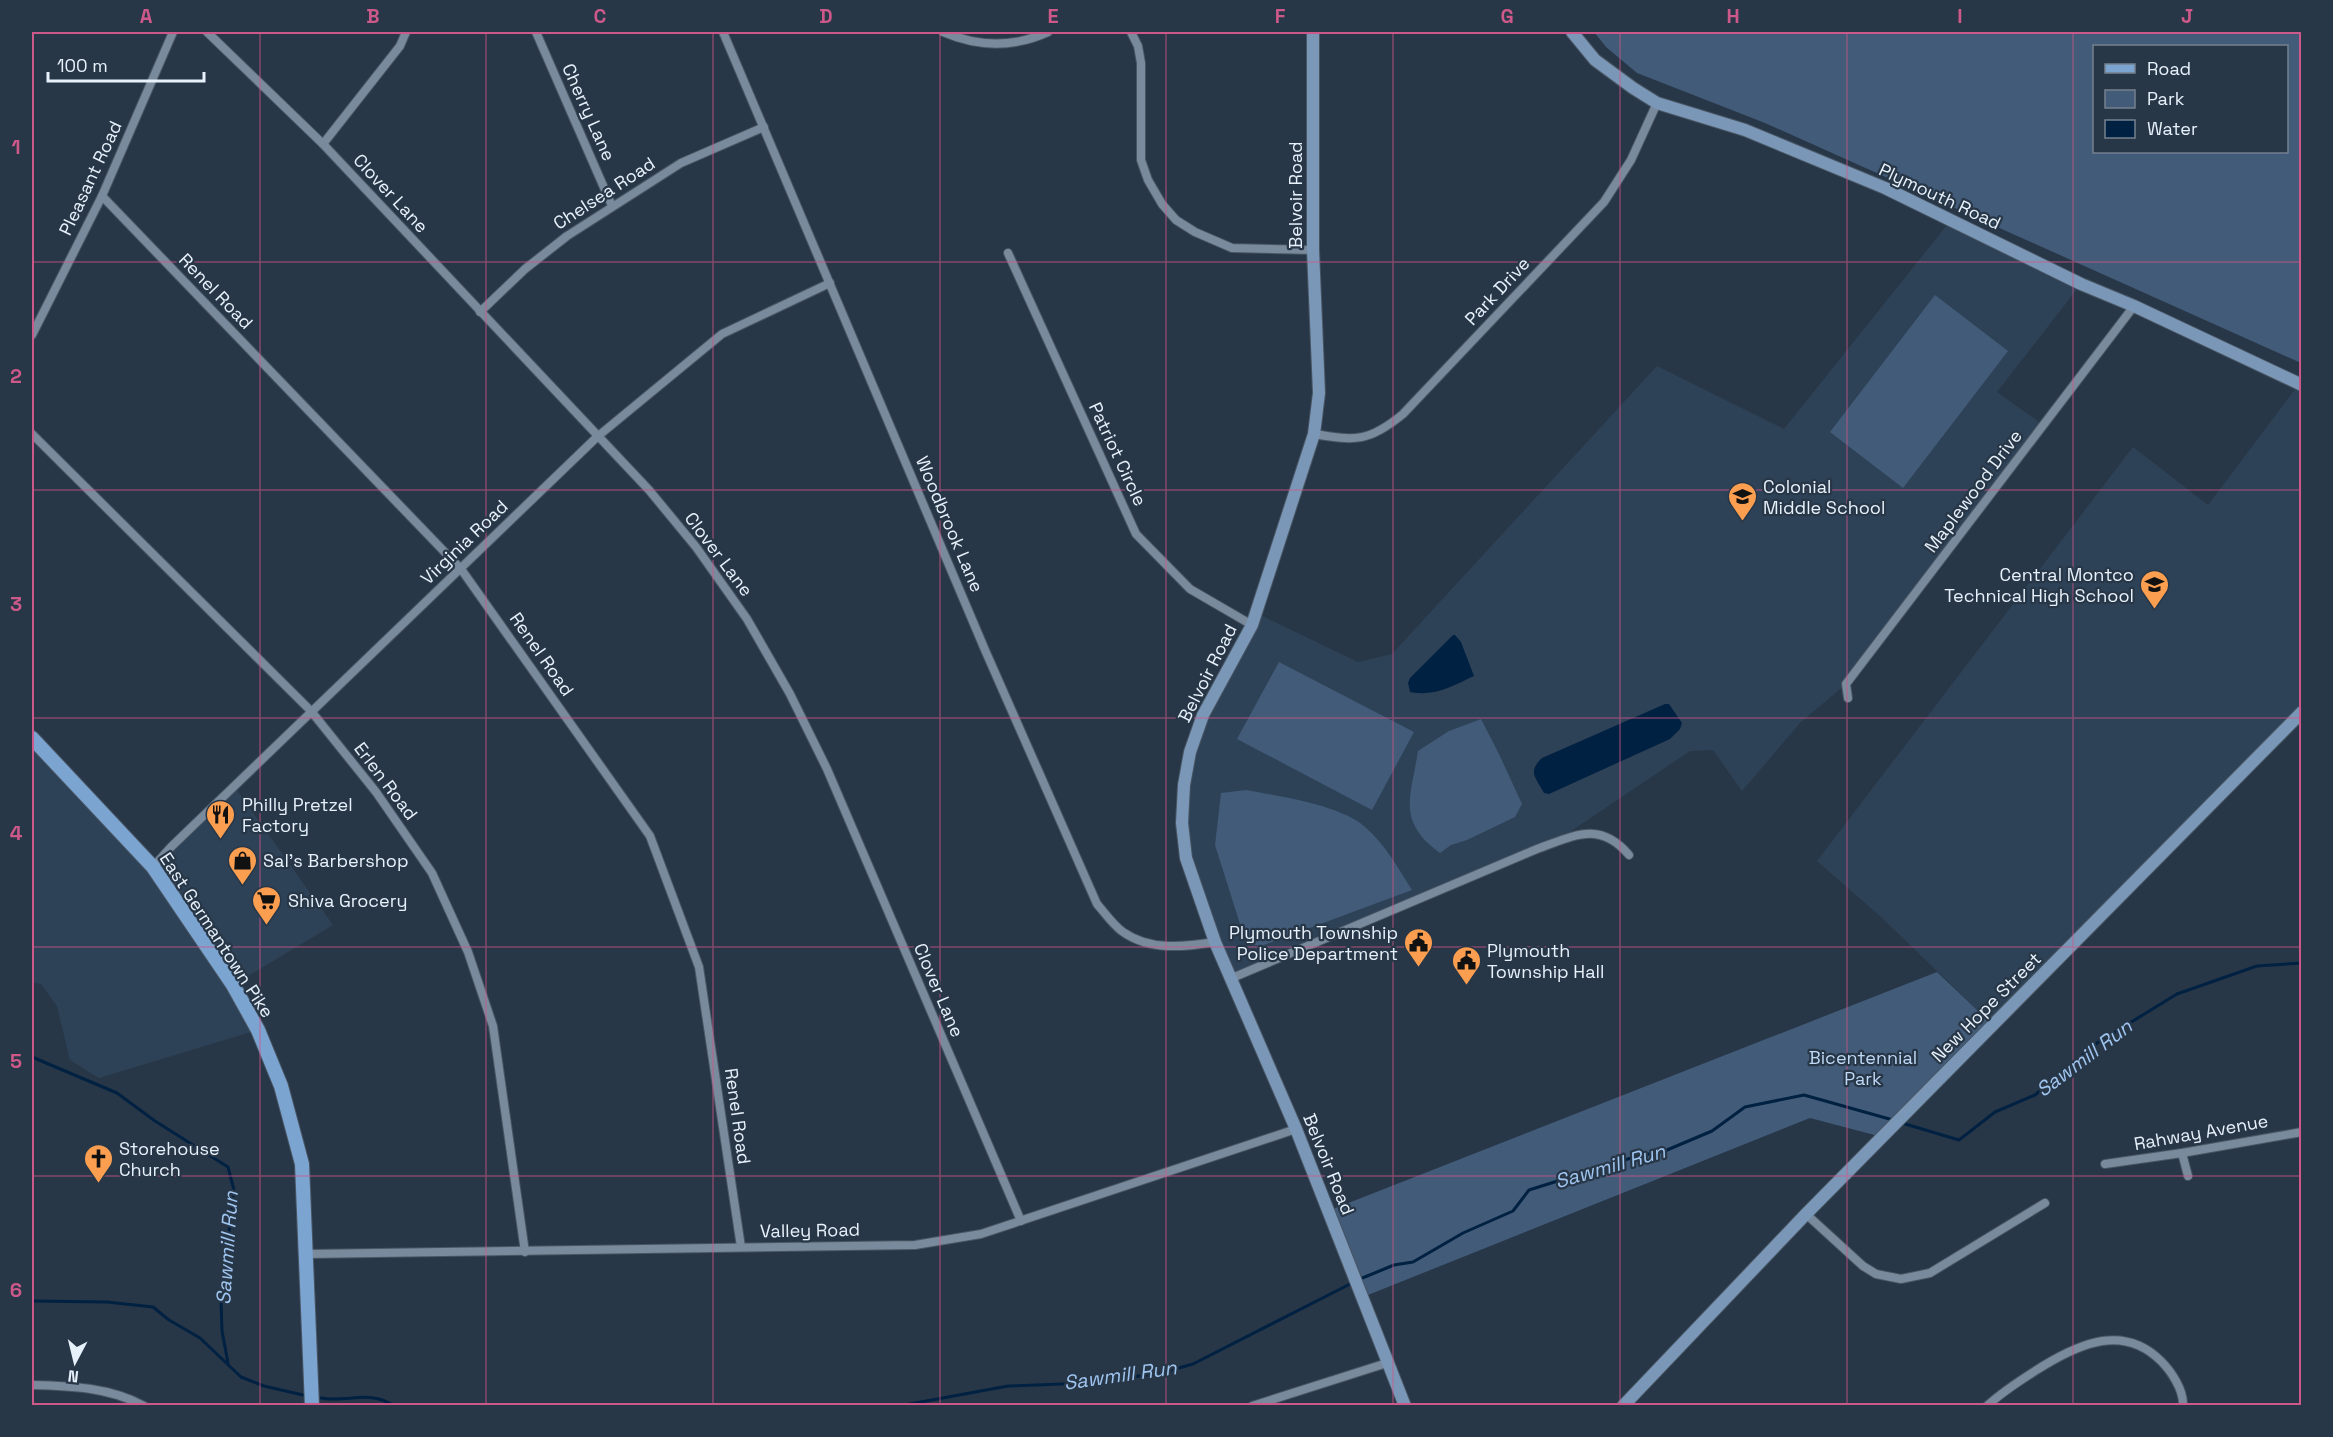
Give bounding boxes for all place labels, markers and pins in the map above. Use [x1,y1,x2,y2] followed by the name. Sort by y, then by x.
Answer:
[1763,475,1885,519] place label: Colonial Middle School
[1726,480,1758,522] school or university icon: Colonial Middle School
[1944,563,2134,607] place label: Central Montco Technical High School
[2139,568,2171,610] school or university icon: Central Montco Technical High School
[242,793,353,837] place label: Philly Pretzel Factory
[205,798,237,840] restaurant icon: Philly Pretzel Factory
[226,844,258,886] shop icon: Sal's Barbershop
[263,849,409,872] place label: Sal's Barbershop
[251,884,283,926] supermarket icon: Shiva Grocery
[288,889,408,912] place label: Shiva Grocery
[1229,921,1398,965] place label: Plymouth Township Police Department
[1403,926,1435,968] public building icon: Plymouth Township Police Department
[1487,939,1604,983] place label: Plymouth Township Hall
[1450,944,1482,986] public building icon: Plymouth Township Hall
[119,1137,220,1181] place label: Storehouse Church
[82,1142,114,1184] church icon: Storehouse Church

